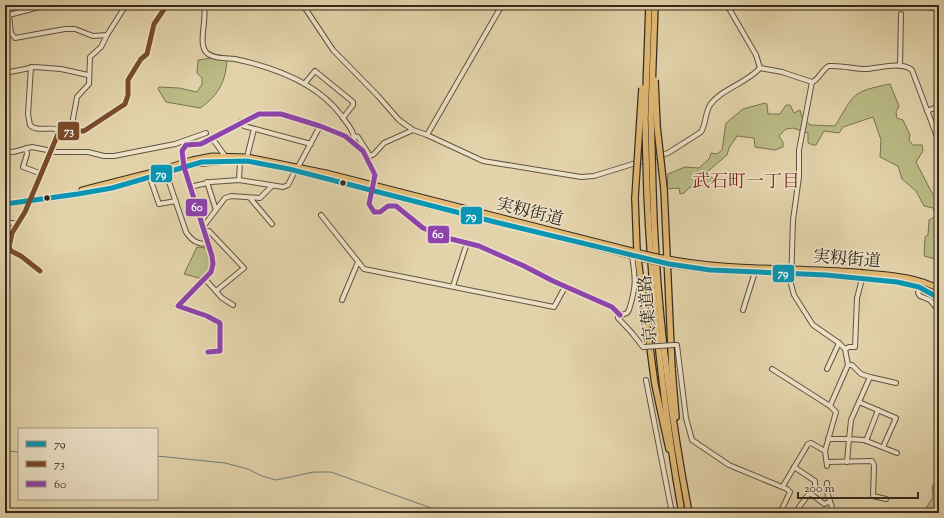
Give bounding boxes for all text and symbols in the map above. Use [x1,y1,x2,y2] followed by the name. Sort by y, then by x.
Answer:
[57,121,80,141] line badge: 73
[64,124,75,140] text: 73
[150,164,173,183] line badge: 79
[156,167,167,183] text: 79
[692,170,800,196] district label: 武石町一丁目
[338,178,348,188] unlabelled marker
[42,193,52,203] unlabelled marker
[494,193,565,233] street label: 実籾街道
[185,198,208,217] line badge: 60
[191,200,203,216] text: 60
[460,206,483,225] line badge: 79
[466,209,477,225] text: 79
[427,225,450,244] line badge: 60
[432,227,444,243] text: 60
[812,246,882,274] street label: 実籾街道
[772,264,795,283] line badge: 79
[778,266,789,282] text: 79
[634,274,664,344] street label: 京葉道路
[18,428,158,500] legend
[54,436,66,454] text: 79
[54,456,65,474] text: 73
[798,474,918,500] scale bar
[54,476,66,494] text: 60
[804,480,835,498] text: 200 m

